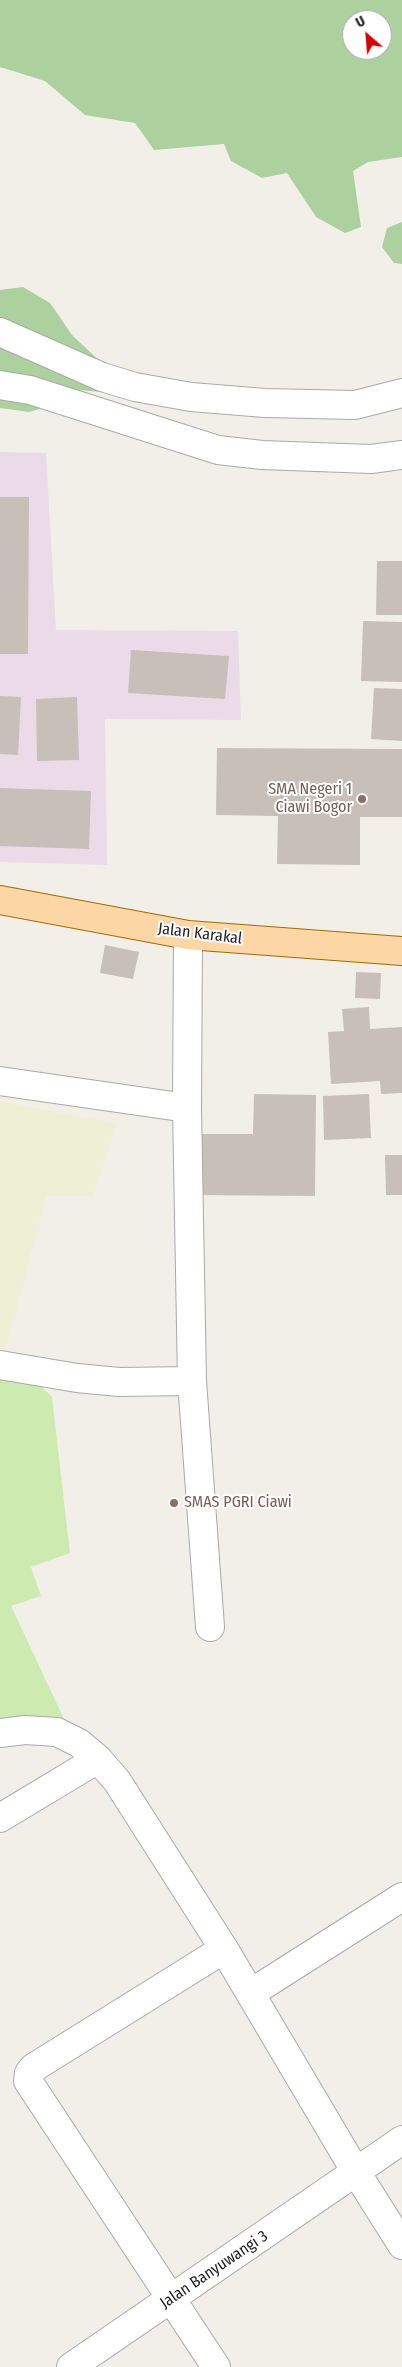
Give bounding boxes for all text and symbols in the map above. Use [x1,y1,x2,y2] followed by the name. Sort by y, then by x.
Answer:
[342,10,392,60] north arrow
[353,13,368,32] text: U
[268,780,352,818] place label: SMA Negeri 1 Ciawi Bogor
[356,793,368,805] marker: SMA Negeri 1 Ciawi Bogor
[157,919,243,949] street label: Jalan Karakal
[184,1493,292,1513] place label: SMAS PGRI Ciawi
[168,1497,180,1509] marker: SMAS PGRI Ciawi
[157,2227,271,2313] street label: Jalan Banyuwangi 3

